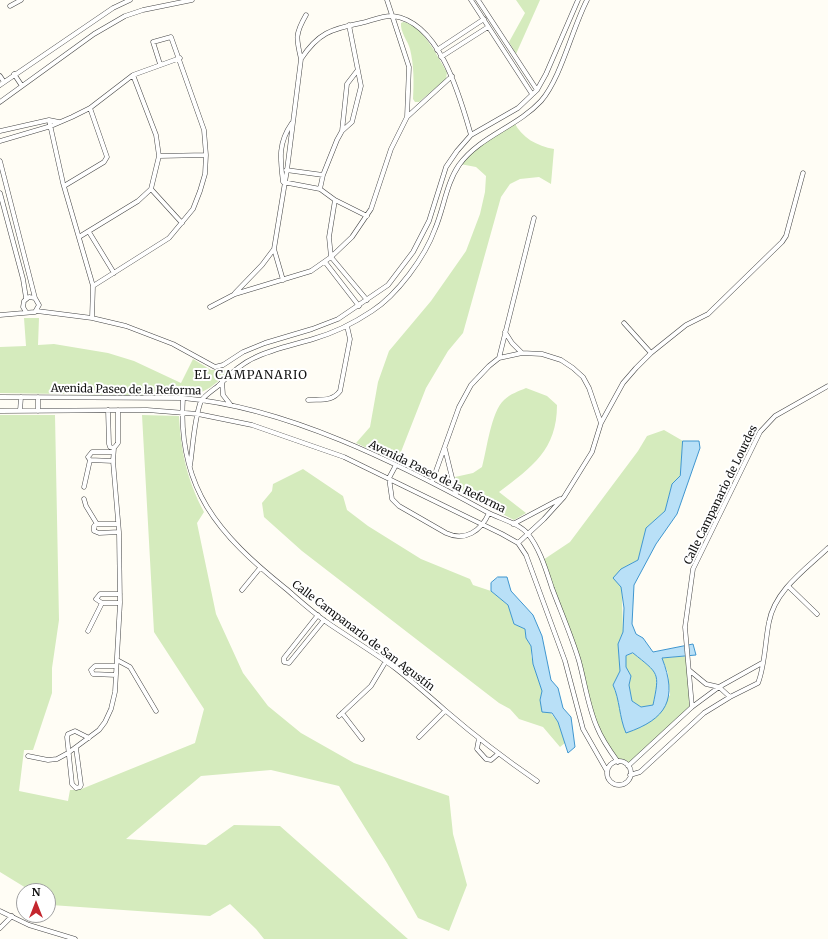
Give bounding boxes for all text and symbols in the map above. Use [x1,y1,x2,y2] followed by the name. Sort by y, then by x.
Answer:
[194,369,308,383] district label: EL CAMPANARIO
[51,382,201,398] street label: Avenida Paseo de la Reforma
[681,423,761,567] street label: Calle Campanario de Lourdes
[366,438,508,516] street label: Avenida Paseo de la Reforma
[289,578,437,694] street label: Calle Campanario de San Agustín
[16,883,56,923] north arrow
[32,885,40,899] text: N

